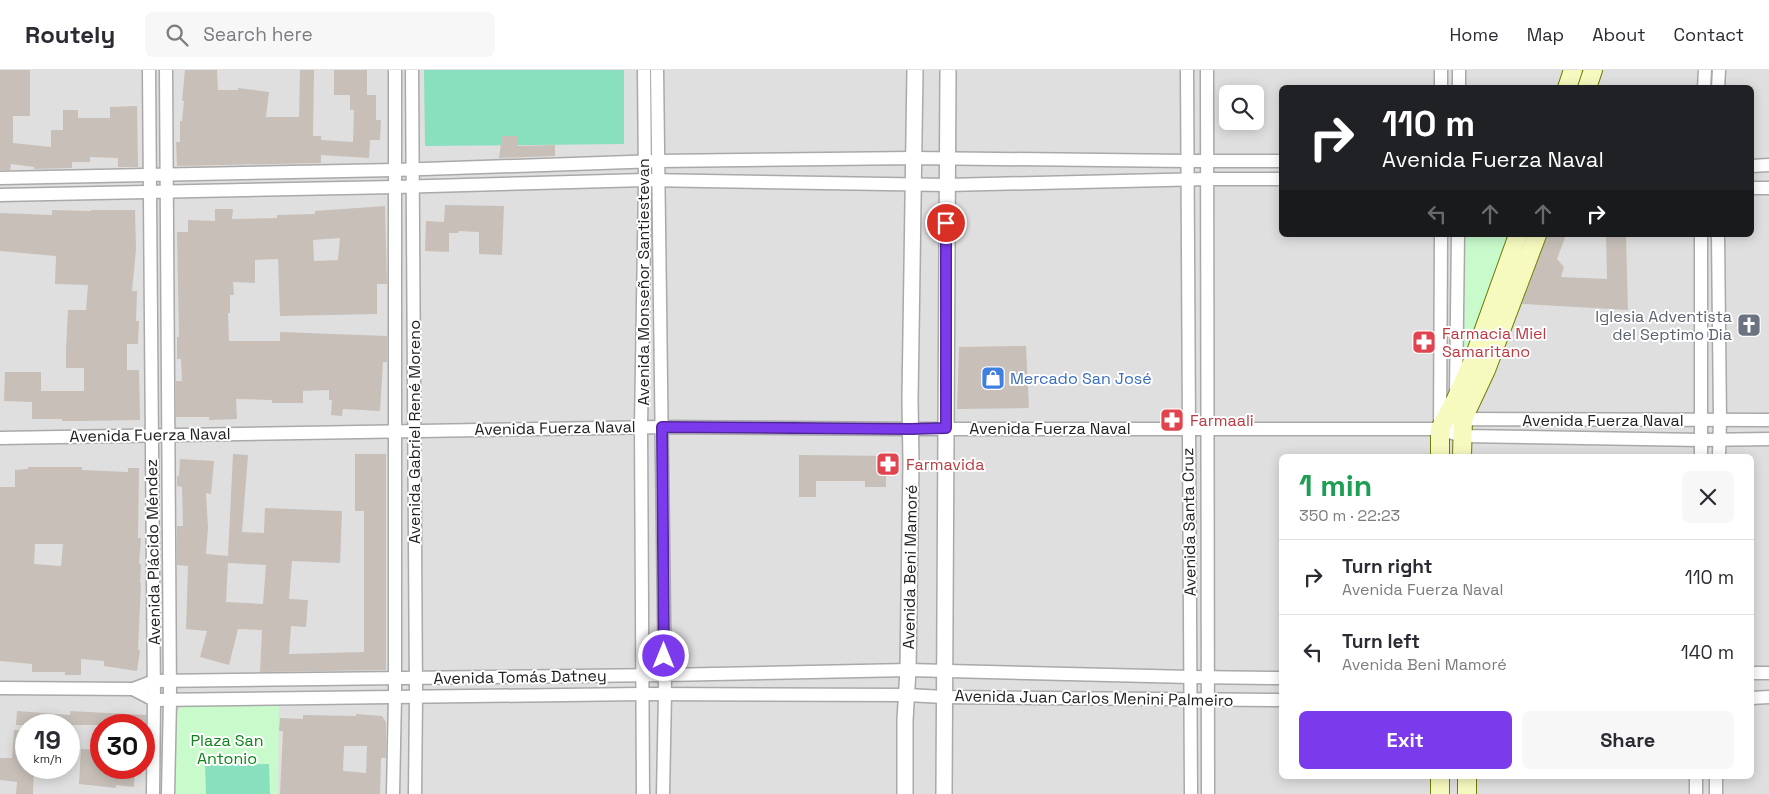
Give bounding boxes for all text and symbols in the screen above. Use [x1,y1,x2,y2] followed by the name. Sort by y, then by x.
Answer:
[145,12,495,57] search box
[25,19,115,50] text: Routely
[163,21,191,49] icon: search
[203,22,313,47] text: Search here
[1450,23,1499,46] text: Home
[1527,23,1564,46] text: Map
[1592,23,1646,46] text: About
[1674,23,1744,46] text: Contact
[1219,85,1264,130] map controls
[1219,85,1264,130] button: search
[1382,102,1475,146] text: 110 m
[1299,105,1364,170] icon: right
[1382,145,1604,173] text: Avenida Fuerza Naval
[633,158,654,406] street label: Avenida Monseñor Santiestevan
[1423,200,1451,228] icon: left
[1476,200,1504,228] icon: ahead
[1529,200,1557,228] icon: ahead
[1582,200,1610,228] icon: right
[925,202,967,244] pin
[932,209,960,237] icon: arrive
[1595,306,1732,345] place label: Iglesia Adventista del Septimo Dia
[1736,312,1762,338] church icon: Iglesia Adventista del Septimo Dia
[404,320,425,544] street label: Avenida Gabriel René Moreno
[1442,323,1546,362] place label: Farmacia Miel Samaritano
[1411,329,1437,355] pharmacy icon: Farmacia Miel Samaritano
[980,365,1006,391] shop icon: Mercado San José
[1010,368,1152,389] place label: Mercado San José
[1159,407,1185,433] pharmacy icon: Farmaali
[1190,410,1254,431] place label: Farmaali
[1522,410,1684,431] street label: Avenida Fuerza Naval
[474,416,636,440] street label: Avenida Fuerza Naval
[969,418,1131,439] street label: Avenida Fuerza Naval
[69,423,231,447] street label: Avenida Fuerza Naval
[1177,448,1201,596] street label: Avenida Santa Cruz
[875,451,901,477] pharmacy icon: Farmavida
[906,454,984,475] place label: Farmavida
[141,459,165,645] street label: Avenida Plácido Méndez
[1299,466,1372,505] text: 1 min
[1682,471,1734,523] button: close
[898,484,922,650] street label: Avenida Beni Mamoré
[1299,505,1400,526] text: 350 m · 22:23
[1342,554,1432,579] text: Turn right
[1299,563,1327,591] icon: right
[1685,565,1734,590] text: 110 m
[1342,579,1503,600] text: Avenida Fuerza Naval
[637,629,689,681] position arrow
[1342,629,1420,654] text: Turn left
[1299,638,1327,666] icon: left
[1681,640,1734,665] text: 140 m
[1342,654,1507,675] text: Avenida Beni Mamoré
[433,665,607,689] street label: Avenida Tomás Datney
[954,685,1234,711] street label: Avenida Juan Carlos Menini Palmeiro
[1299,711,1512,769] button: Exit
[1522,711,1734,769] button: Share
[90,714,155,779] speed limit sign: 30
[34,724,61,756] text: 19
[190,730,264,769] park label: Plaza San Antonio
[33,751,62,767] text: km/h

